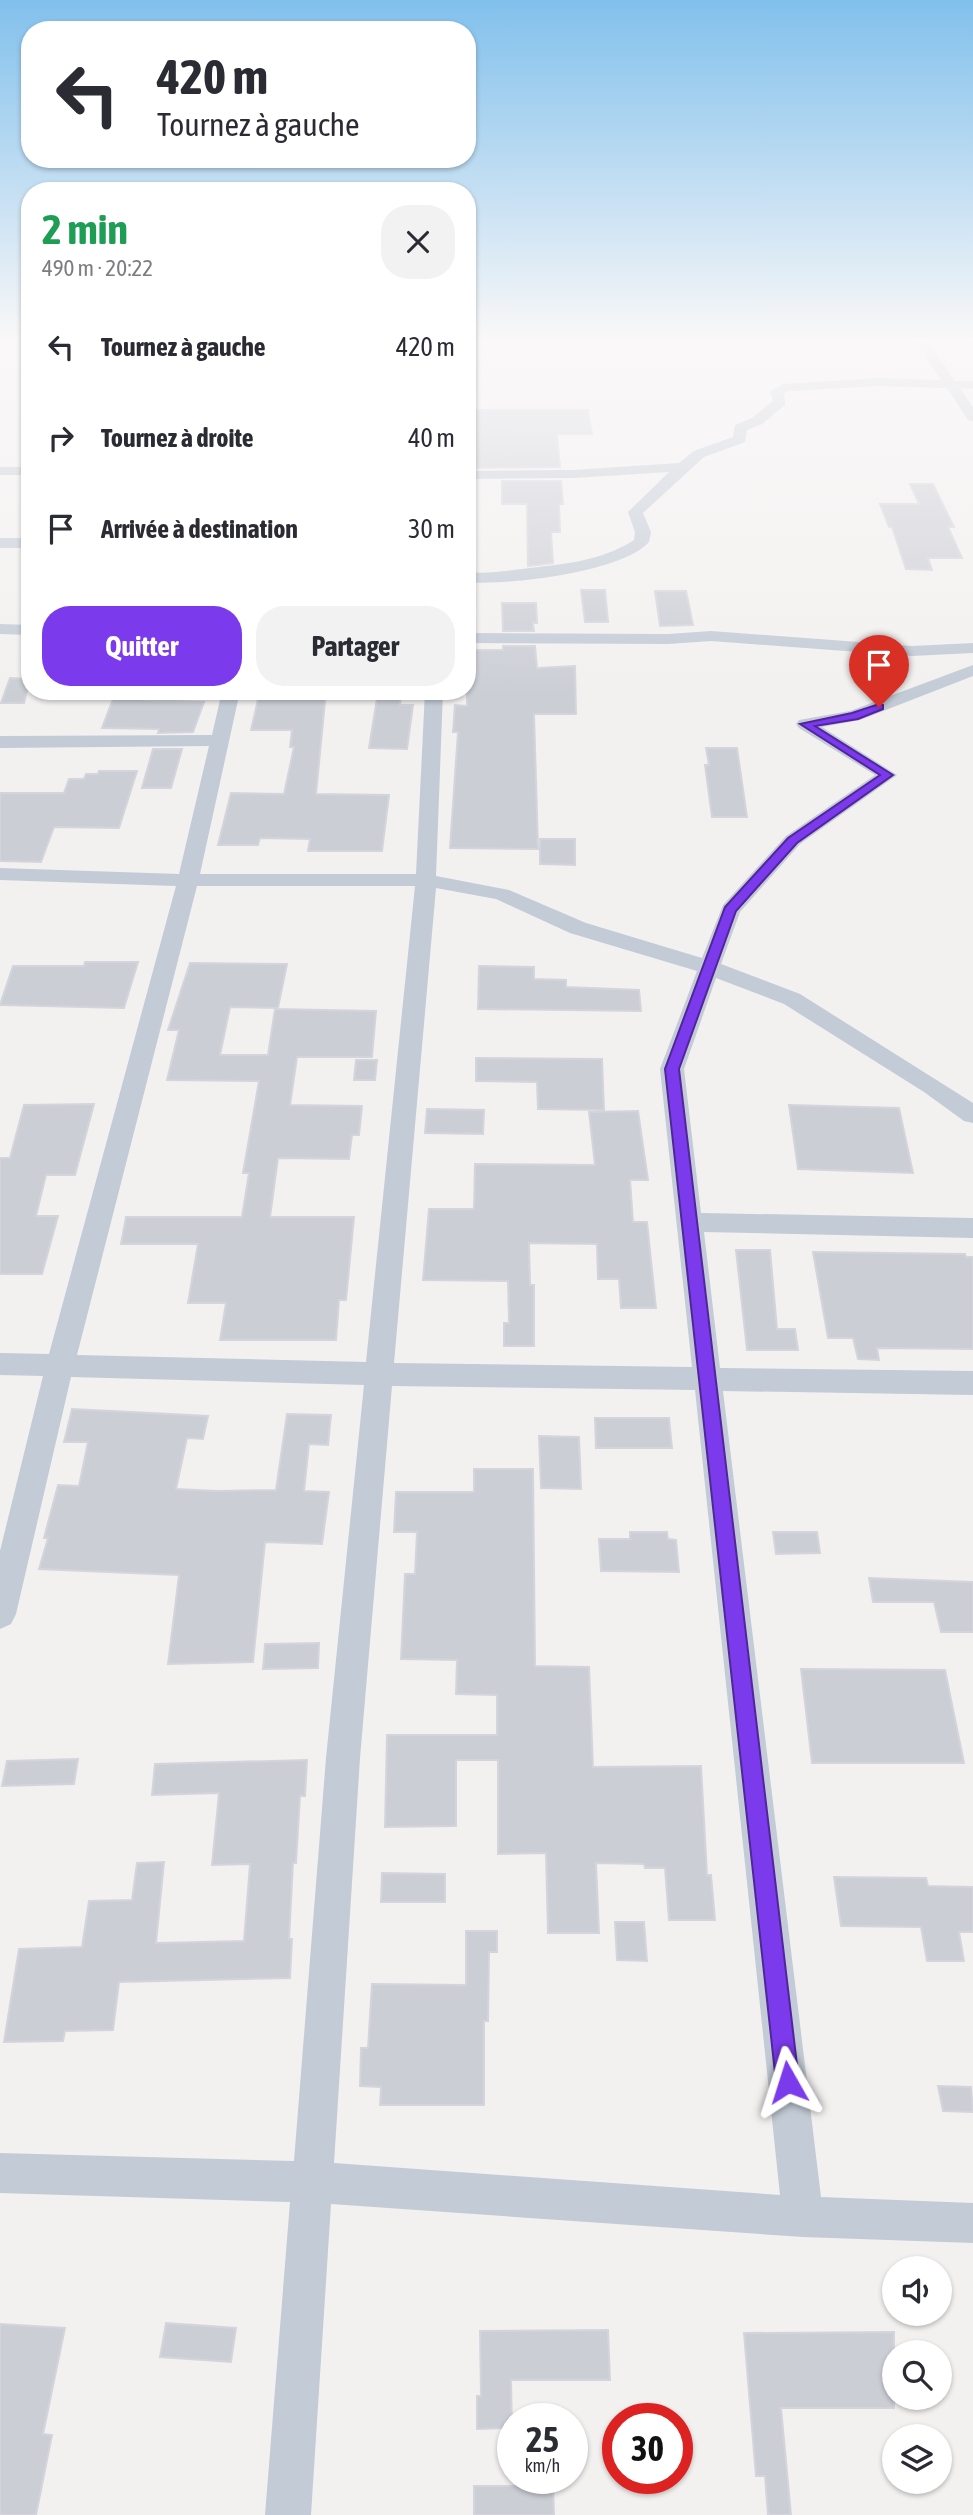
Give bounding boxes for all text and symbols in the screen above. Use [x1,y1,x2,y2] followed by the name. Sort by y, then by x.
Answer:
[157,48,268,104] text: 420 m
[42,49,133,140] icon: left
[157,106,360,143] text: Tournez à gauche
[42,205,128,253] text: 2 min
[381,205,455,279] button: close
[42,255,153,281] text: 490 m · 20:22
[42,328,80,366] icon: left
[101,332,266,362] text: Tournez à gauche
[396,332,455,362] text: 420 m
[42,419,80,457] icon: right
[101,423,254,453] text: Tournez à droite
[408,423,455,453] text: 40 m
[42,510,80,548] icon: arrive
[101,514,298,544] text: Arrivée à destination
[408,514,455,544] text: 30 m
[42,606,242,686] button: Quitter
[256,606,455,686] button: Partager
[849,635,909,707] pin
[860,646,898,684] icon: arrive
[751,2045,825,2119] position arrow
[882,2256,952,2494] map controls
[882,2256,952,2326] button: sound
[882,2340,952,2410] button: search
[602,2403,693,2494] speed limit sign: 30
[526,2419,559,2459] text: 25
[882,2424,952,2494] button: layers
[525,2455,560,2476] text: km/h

